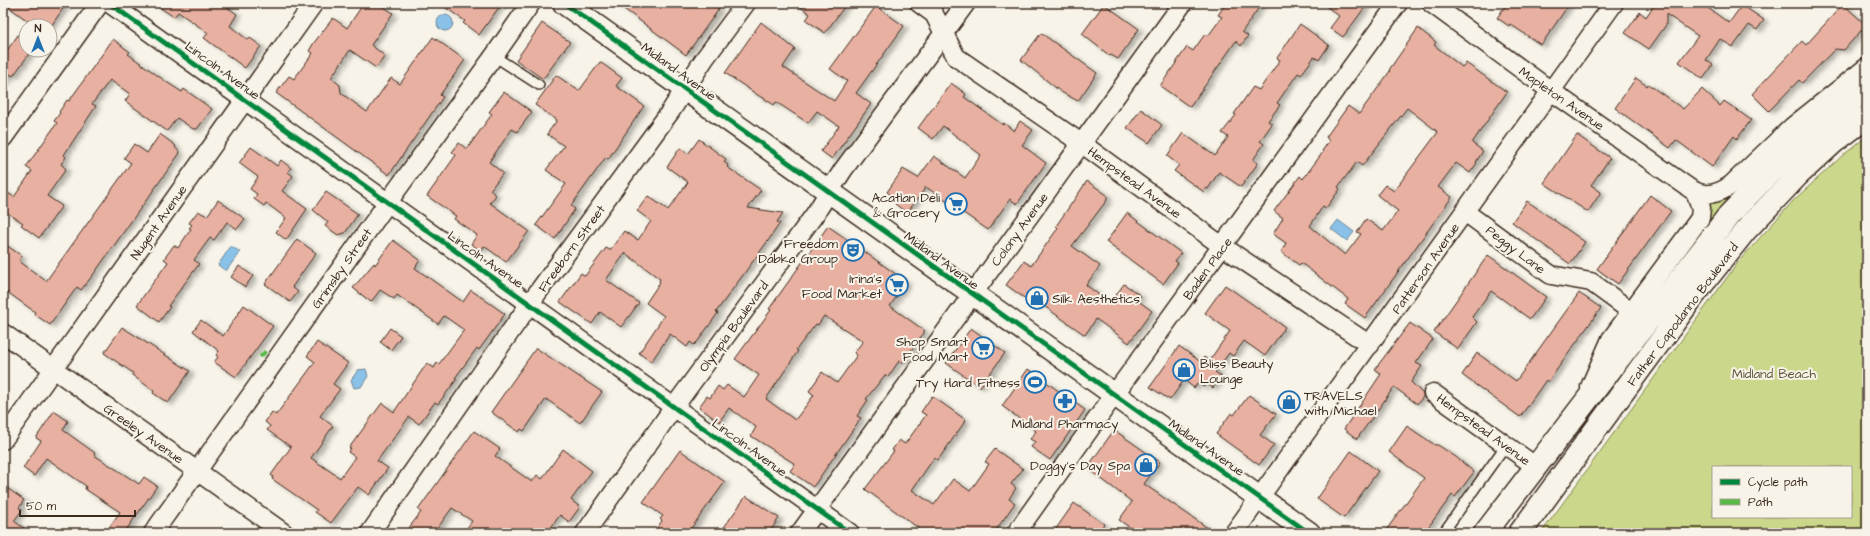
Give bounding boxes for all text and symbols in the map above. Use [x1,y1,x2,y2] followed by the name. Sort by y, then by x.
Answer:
[18,18,58,58] north arrow
[35,21,42,36] text: N
[181,37,264,104] street label: Lincoln Avenue
[637,38,720,105] street label: Midland Avenue
[1515,63,1608,135] street label: Mapleton Avenue
[1084,143,1185,223] street label: Hempstead Avenue
[126,181,192,264] street label: Nugent Avenue
[872,189,940,223] place label: Acatlan Deli & Grocery
[987,189,1053,271] street label: Colony Avenue
[943,191,969,217] supermarket icon: Acatlan Deli & Grocery
[534,201,610,296] street label: Freeborn Street
[1388,219,1464,318] street label: Patterson Avenue
[1481,221,1549,279] street label: Peggy Lane
[307,224,378,313] street label: Grimsby Street
[444,227,527,293] street label: Lincoln Avenue
[900,227,983,294] street label: Midland Avenue
[1179,234,1237,304] street label: Baden Place
[759,235,839,268] place label: Freedom Dabka Group
[840,237,866,263] theatre icon: Freedom Dabka Group
[1623,239,1743,390] street label: Father Capodanno Boulevard
[802,270,883,303] place label: Irina's Food Market
[884,272,910,298] supermarket icon: Irina's Food Market
[695,277,774,376] street label: Olympia Boulevard
[1024,285,1050,311] shop icon: Silk Aesthetics
[1052,290,1141,308] place label: Silk Aesthetics
[896,333,969,366] place label: Shop Smart Food Mart
[970,335,996,361] supermarket icon: Shop Smart Food Mart
[1200,355,1273,389] place label: Bliss Beauty Lounge
[1171,357,1197,383] shop icon: Bliss Beauty Lounge
[1732,365,1817,383] park label: Midland Beach
[1022,369,1048,395] sports icon: Try Hard Fitness
[916,374,1020,393] place label: Try Hard Fitness
[1304,387,1376,420] place label: TRAVELS with Michael
[1052,388,1078,414] pharmacy icon: Midland Pharmacy
[1276,389,1302,415] shop icon: TRAVELS with Michael
[1433,390,1534,470] street label: Hempstead Avenue
[99,400,187,469] street label: Greeley Avenue
[708,414,791,481] street label: Lincoln Avenue
[1011,415,1119,434] place label: Midland Pharmacy
[1165,415,1248,481] street label: Midland Avenue
[1133,452,1159,478] shop icon: Doggy's Day Spa
[1030,457,1130,476] place label: Doggy's Day Spa
[1712,466,1852,518] legend
[1748,474,1807,492] text: Cycle path
[20,492,135,518] scale bar
[1748,494,1773,511] text: Path
[26,498,57,515] text: 50 m

